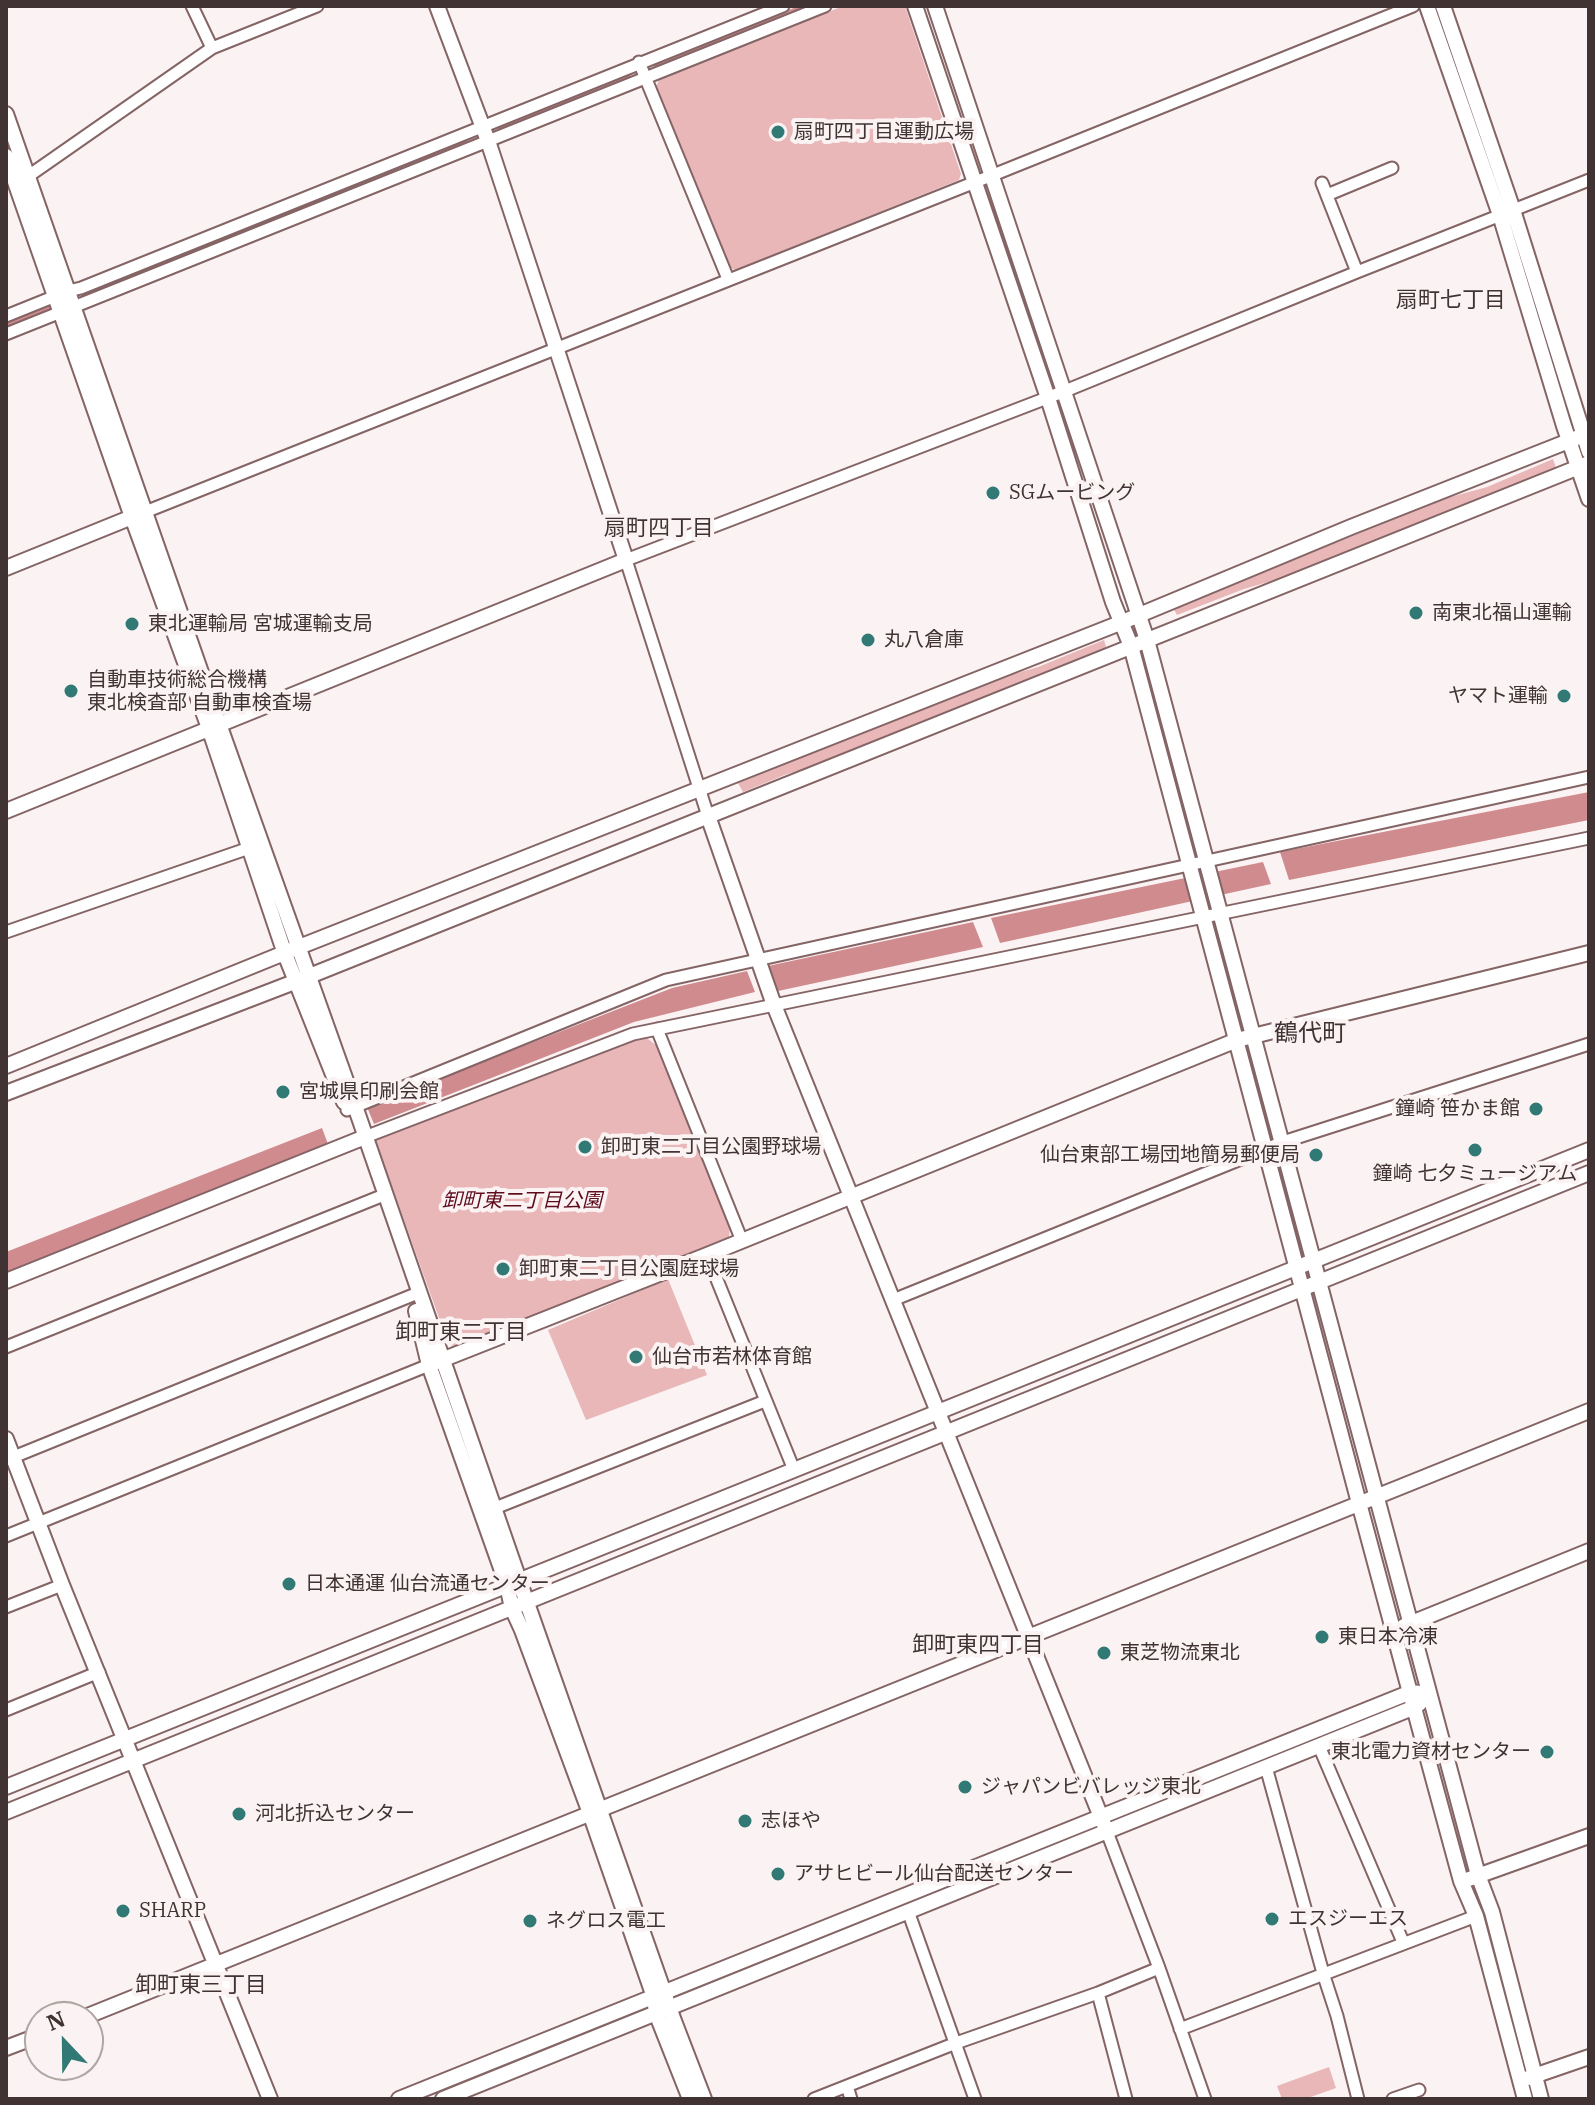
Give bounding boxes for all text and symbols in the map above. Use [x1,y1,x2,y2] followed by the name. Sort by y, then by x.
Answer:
[794,120,974,144] place label: 扇町四丁目運動広場
[769,123,787,141] marker: 扇町四丁目運動広場
[1396,288,1506,314] district label: 扇町七丁目
[1009,481,1135,505] place label: SGムービング
[984,484,1002,502] marker: SGムービング
[604,516,714,542] district label: 扇町四丁目
[1432,601,1572,625] place label: 南東北福山運輸
[1407,604,1425,622] marker: 南東北福山運輸
[148,612,373,636] place label: 東北運輸局 宮城運輸支局
[123,615,141,633] marker: 東北運輸局 宮城運輸支局
[884,628,964,652] place label: 丸八倉庫
[859,631,877,649] marker: 丸八倉庫
[87,668,312,715] place label: 自動車技術総合機構 東北検査部 自動車検査場
[62,682,80,700] marker: 自動車技術総合機構 東北検査部 自動車検査場
[1448,684,1548,708] place label: ヤマト運輸
[1555,687,1573,705] marker: ヤマト運輸
[1274,1020,1346,1048] district label: 鶴代町
[299,1080,439,1104] place label: 宮城県印刷会館
[274,1083,292,1101] marker: 宮城県印刷会館
[1395,1097,1520,1121] place label: 鐘崎 笹かま館
[1527,1100,1545,1118] marker: 鐘崎 笹かま館
[601,1135,821,1159] place label: 卸町東二丁目公園野球場
[576,1138,594,1156] marker: 卸町東二丁目公園野球場
[1466,1141,1484,1159] marker: 鐘崎 七夕ミュージアム
[1040,1143,1300,1167] place label: 仙台東部工場団地簡易郵便局
[1307,1146,1325,1164] marker: 仙台東部工場団地簡易郵便局
[1373,1162,1577,1186] place label: 鐘崎 七夕ミュージアム
[442,1189,602,1213] park label: 卸町東二丁目公園
[519,1257,739,1281] place label: 卸町東二丁目公園庭球場
[494,1260,512,1278] marker: 卸町東二丁目公園庭球場
[395,1320,527,1346] district label: 卸町東二丁目
[652,1345,812,1369] place label: 仙台市若林体育館
[627,1348,645,1366] marker: 仙台市若林体育館
[305,1572,550,1596] place label: 日本通運 仙台流通センター
[280,1575,298,1593] marker: 日本通運 仙台流通センター
[1338,1625,1438,1649] place label: 東日本冷凍
[1313,1628,1331,1646] marker: 東日本冷凍
[912,1633,1044,1659] district label: 卸町東四丁目
[1120,1641,1240,1665] place label: 東芝物流東北
[1095,1644,1113,1662] marker: 東芝物流東北
[1331,1740,1531,1764] place label: 東北電力資材センター
[1538,1743,1556,1761] marker: 東北電力資材センター
[981,1775,1201,1799] place label: ジャパンビバレッジ東北
[956,1778,974,1796] marker: ジャパンビバレッジ東北
[255,1802,415,1826] place label: 河北折込センター
[230,1805,248,1823] marker: 河北折込センター
[761,1809,821,1833] place label: 志ほや
[736,1812,754,1830] marker: 志ほや
[794,1862,1074,1886] place label: アサヒビール仙台配送センター
[769,1865,787,1883] marker: アサヒビール仙台配送センター
[139,1899,206,1923] place label: SHARP
[114,1902,132,1920] marker: SHARP
[1288,1907,1408,1931] place label: エスジーエス
[546,1909,666,1933] place label: ネグロス電工
[1263,1910,1281,1928] marker: エスジーエス
[521,1912,539,1930] marker: ネグロス電工
[135,1973,267,1999] district label: 卸町東三丁目
[24,2001,104,2081] north arrow
[42,2003,69,2037] text: N

